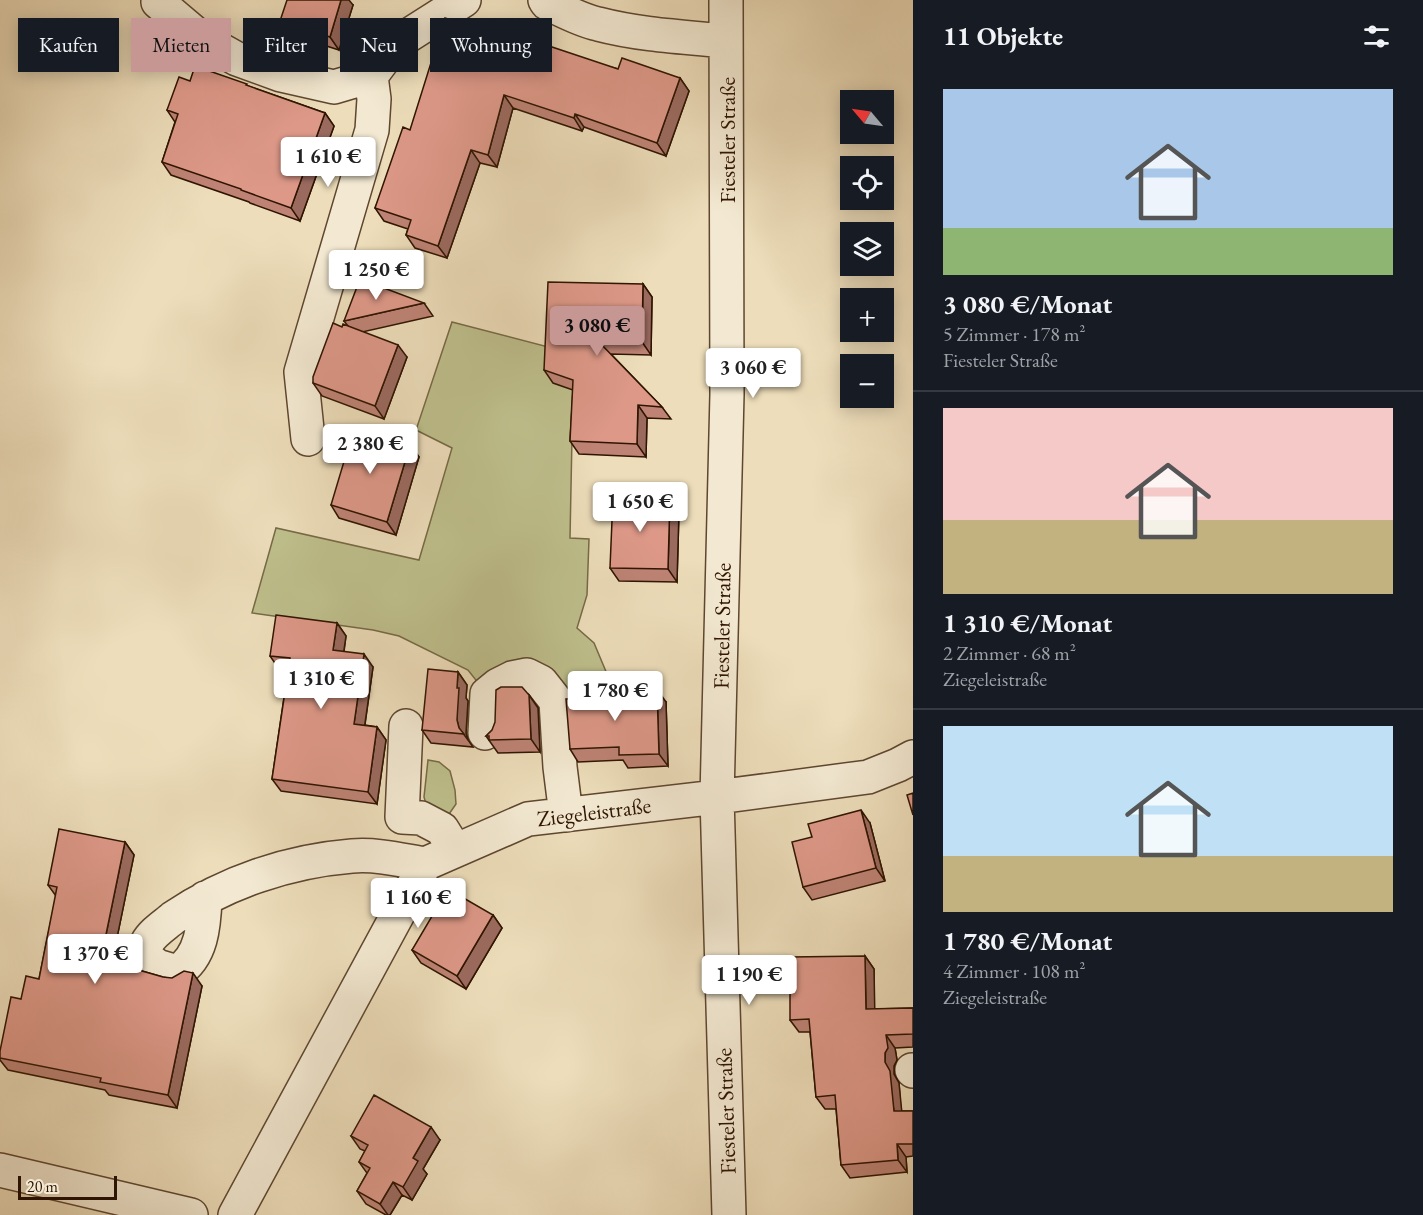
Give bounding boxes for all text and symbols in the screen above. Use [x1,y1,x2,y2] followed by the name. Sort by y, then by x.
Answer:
[18,18,119,72] chip: Kaufen
[131,18,231,72] chip: Mieten
[243,18,328,72] chip: Filter
[340,18,418,72] chip: Neu
[430,18,552,72] chip: Wohnung
[943,19,1063,53] text: 11 Objekte
[1360,20,1393,53] icon: filters
[713,76,742,203] street label: Fiesteler Straße
[840,90,894,144] north arrow
[840,90,894,408] map controls
[1114,128,1222,236] icon: home
[273,137,383,188] pin: 1 610 €
[295,143,361,169] text: 1 610 €
[840,156,894,210] button: locate
[840,222,894,276] button: layers
[321,250,431,301] pin: 1 250 €
[343,256,409,282] text: 1 250 €
[943,287,1112,321] text: 3 080 €/Monat
[840,288,894,342] button: +
[542,306,652,357] pin: 3 080 €
[564,312,630,338] text: 3 080 €
[943,321,1086,347] text: 5 Zimmer · 178 m²
[943,347,1058,373] text: Fiesteler Straße
[698,348,808,399] pin: 3 060 €
[720,354,786,380] text: 3 060 €
[840,354,894,408] button: −
[315,424,425,475] pin: 2 380 €
[337,430,403,456] text: 2 380 €
[1114,447,1222,555] icon: home
[585,482,695,533] pin: 1 650 €
[607,488,673,514] text: 1 650 €
[706,562,738,689] street label: Fiesteler Straße
[943,606,1112,640] text: 1 310 €/Monat
[943,640,1076,666] text: 2 Zimmer · 68 m²
[266,659,376,710] pin: 1 310 €
[288,665,354,691] text: 1 310 €
[943,666,1047,692] text: Ziegeleistraße
[560,671,670,722] pin: 1 780 €
[582,677,648,703] text: 1 780 €
[1114,765,1222,873] icon: home
[535,791,653,833] street label: Ziegeleistraße
[363,878,473,929] pin: 1 160 €
[385,884,451,910] text: 1 160 €
[943,924,1112,958] text: 1 780 €/Monat
[40,934,150,985] pin: 1 370 €
[62,940,128,966] text: 1 370 €
[694,955,804,1006] pin: 1 190 €
[943,958,1086,984] text: 4 Zimmer · 108 m²
[716,961,782,987] text: 1 190 €
[943,984,1047,1010] text: Ziegeleistraße
[709,1047,743,1175] street label: Fiesteler Straße
[18,1173,117,1200] scale bar
[27,1176,58,1197] text: 20 m

